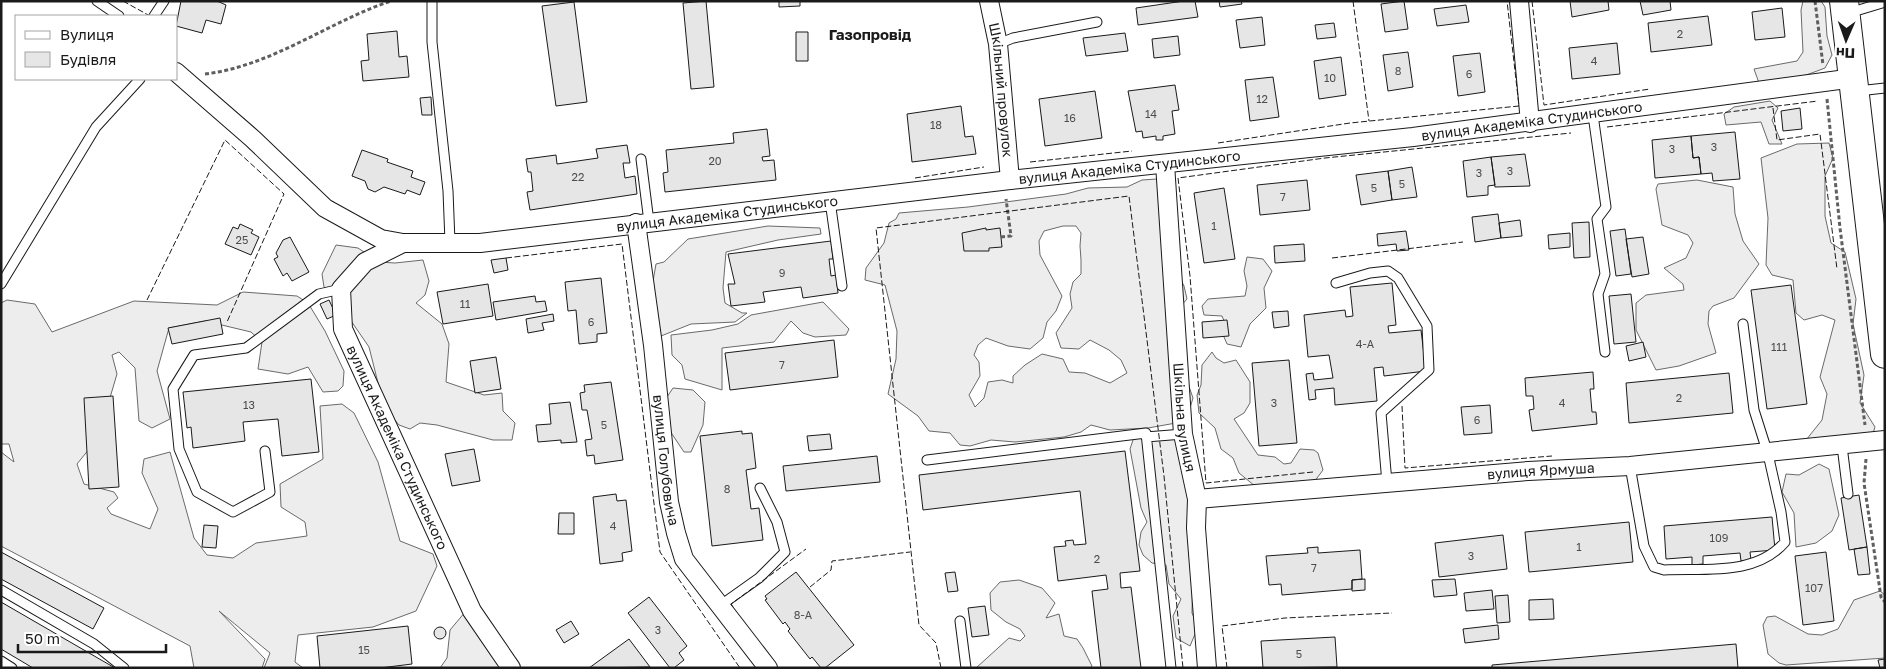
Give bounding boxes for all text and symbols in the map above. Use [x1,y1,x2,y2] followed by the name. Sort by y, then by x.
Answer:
[15,15,178,80] legend
[1821,15,1871,65] north arrow
[986,21,1017,158] street label: Шкільний провулок
[60,25,114,43] text: Вулиця
[829,25,912,43] district label: Газопровід
[1677,27,1683,40] house number: 2
[1836,45,1855,62] text: Пн
[60,50,116,68] text: Будівля
[1591,54,1598,67] house number: 4
[1395,64,1402,77] house number: 8
[1466,67,1473,80] house number: 6
[1324,71,1336,84] house number: 10
[1256,92,1268,105] house number: 12
[1420,97,1643,144] street label: вулиця Академіка Студинського
[1145,107,1157,120] house number: 14
[1064,111,1076,124] house number: 16
[930,118,942,131] house number: 18
[1711,140,1717,153] house number: 3
[1669,142,1675,155] house number: 3
[1018,146,1241,187] street label: вулиця Академіка Студинського
[708,154,722,167] house number: 20
[1507,164,1513,177] house number: 3
[1476,166,1482,179] house number: 3
[572,170,584,183] house number: 22
[1399,177,1405,190] house number: 5
[1371,181,1377,194] house number: 5
[1280,190,1286,203] house number: 7
[615,192,839,235] street label: вулиця Академіка Студинського
[1211,219,1217,232] house number: 1
[236,233,248,246] house number: 25
[779,266,785,279] house number: 9
[460,297,470,310] house number: 11
[588,315,595,328] house number: 6
[1356,337,1375,350] house number: 4-А
[1771,340,1787,353] house number: 111
[344,342,452,552] street label: вулиця Академіка Студинського
[779,358,785,371] house number: 7
[1170,362,1200,473] street label: Шкільна вулиця
[1676,391,1682,404] house number: 2
[650,394,683,527] street label: вулиця Голубовича
[1271,396,1277,409] house number: 3
[1559,396,1566,409] house number: 4
[243,398,255,411] house number: 13
[1474,413,1481,426] house number: 6
[601,418,607,431] house number: 5
[1486,459,1595,482] street label: вулиця Ярмуша
[724,482,731,495] house number: 8
[610,519,617,532] house number: 4
[1710,531,1728,544] house number: 109
[1576,540,1582,553] house number: 1
[1468,549,1474,562] house number: 3
[1094,552,1100,565] house number: 2
[1311,561,1317,574] house number: 7
[1805,581,1823,594] house number: 107
[794,608,813,621] house number: 8-А
[18,622,165,654] scale bar
[655,623,661,636] house number: 3
[25,629,60,647] text: 50 m
[358,643,370,656] house number: 15
[1296,647,1302,660] house number: 5

